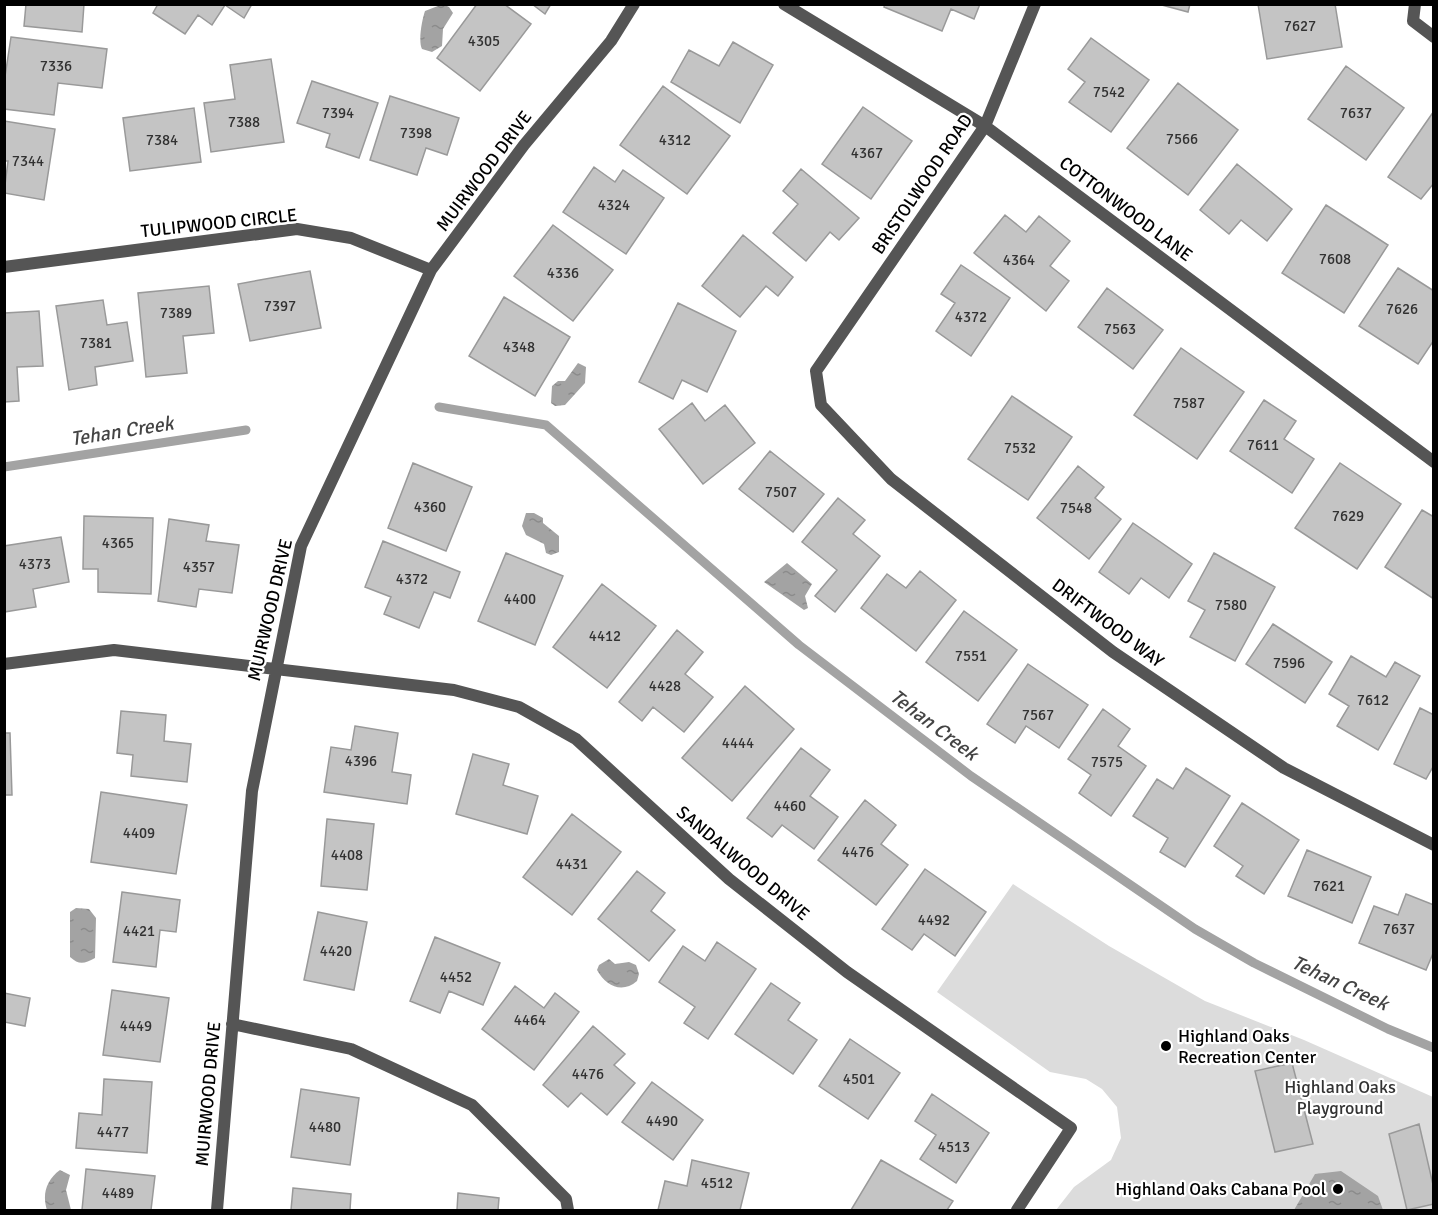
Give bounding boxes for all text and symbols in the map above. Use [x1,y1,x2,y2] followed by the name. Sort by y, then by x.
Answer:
[1284,17,1316,35] house number: 7627
[468,32,500,50] house number: 4305
[40,57,72,75] house number: 7336
[1093,83,1125,101] house number: 7542
[322,104,354,122] house number: 7394
[1340,104,1372,122] house number: 7637
[432,106,536,236] street label: MUIRWOOD DRIVE
[867,110,977,258] street label: BRISTOLWOOD ROAD
[228,113,260,131] house number: 7388
[400,124,432,142] house number: 7398
[1166,130,1198,148] house number: 7566
[146,131,178,149] house number: 7384
[659,131,691,149] house number: 4312
[851,144,883,162] house number: 4367
[12,152,44,170] house number: 7344
[1055,152,1197,266] street label: COTTONWOOD LANE
[598,196,630,214] house number: 4324
[140,204,298,242] street label: TULIPWOOD CIRCLE
[1319,250,1351,268] house number: 7608
[1003,251,1035,269] house number: 4364
[547,264,579,282] house number: 4336
[264,297,296,315] house number: 7397
[1386,300,1418,318] house number: 7626
[160,304,192,322] house number: 7389
[955,308,987,326] house number: 4372
[1104,320,1136,338] house number: 7563
[80,334,112,352] house number: 7381
[503,338,535,356] house number: 4348
[1173,394,1205,412] house number: 7587
[69,410,177,451] water label: Tehan Creek
[1247,436,1279,454] house number: 7611
[1004,439,1036,457] house number: 7532
[765,483,797,501] house number: 7507
[414,498,446,516] house number: 4360
[1060,499,1092,517] house number: 7548
[1332,507,1364,525] house number: 7629
[102,534,134,552] house number: 4365
[243,537,297,683] street label: MUIRWOOD DRIVE
[19,555,51,573] house number: 4373
[183,558,215,576] house number: 4357
[396,570,428,588] house number: 4372
[1048,574,1168,672] street label: DRIFTWOOD WAY
[504,590,536,608] house number: 4400
[1215,596,1247,614] house number: 7580
[589,627,621,645] house number: 4412
[955,647,987,665] house number: 7551
[1273,654,1305,672] house number: 7596
[649,677,681,695] house number: 4428
[885,684,984,767] water label: Tehan Creek
[1357,691,1389,709] house number: 7612
[1022,706,1054,724] house number: 7567
[722,734,754,752] house number: 4444
[345,752,377,770] house number: 4396
[1091,753,1123,771] house number: 7575
[774,797,806,815] house number: 4460
[672,801,814,925] street label: SANDALWOOD DRIVE
[123,824,155,842] house number: 4409
[842,843,874,861] house number: 4476
[331,846,363,864] house number: 4408
[556,855,588,873] house number: 4431
[1313,877,1345,895] house number: 7621
[918,911,950,929] house number: 4492
[1383,920,1415,938] house number: 7637
[123,922,155,940] house number: 4421
[320,942,352,960] house number: 4420
[1288,950,1394,1017] water label: Tehan Creek
[440,968,472,986] house number: 4452
[514,1011,546,1029] house number: 4464
[120,1017,152,1035] house number: 4449
[191,1021,225,1167] street label: MUIRWOOD DRIVE
[1178,1025,1316,1068] place label: Highland Oaks Recreation Center
[1159,1039,1173,1053] marker: Highland Oaks Recreation Center
[572,1065,604,1083] house number: 4476
[843,1070,875,1088] house number: 4501
[1284,1076,1396,1119] park label: Highland Oaks Playground
[646,1112,678,1130] house number: 4490
[309,1118,341,1136] house number: 4480
[97,1123,129,1141] house number: 4477
[938,1138,970,1156] house number: 4513
[701,1174,733,1192] house number: 4512
[1115,1178,1326,1200] place label: Highland Oaks Cabana Pool
[1331,1182,1345,1196] marker: Highland Oaks Cabana Pool
[102,1184,134,1202] house number: 4489

